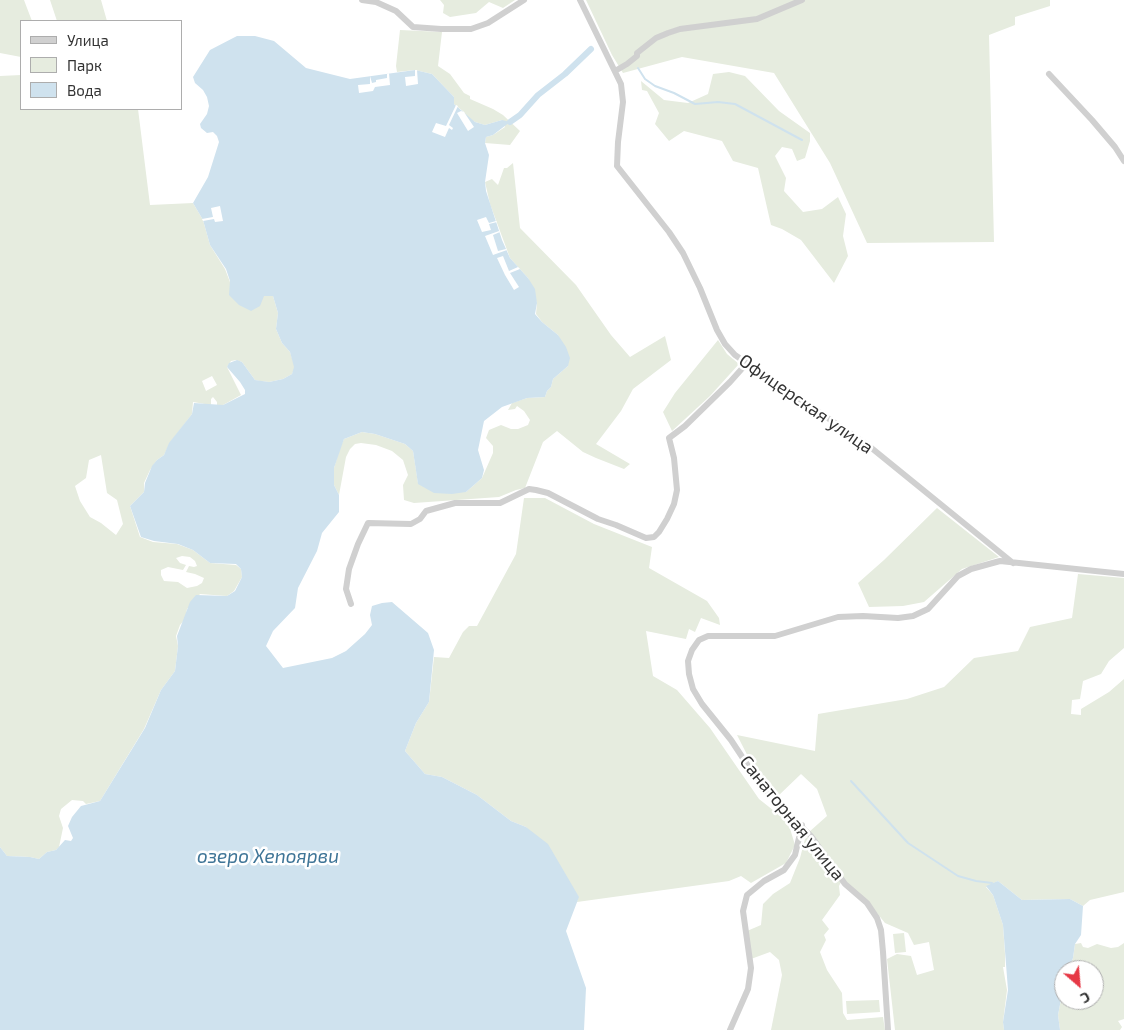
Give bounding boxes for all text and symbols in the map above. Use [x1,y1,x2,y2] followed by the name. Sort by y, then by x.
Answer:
[20,20,182,110] legend
[67,31,109,49] text: Улица
[67,56,102,74] text: Парк
[67,81,102,99] text: Вода
[735,350,877,458] street label: Офицерская улица
[735,751,849,885] street label: Санаторная улица
[197,846,339,868] water label: озеро Хепоярви
[1054,960,1104,1010] north arrow
[1078,988,1093,1007] text: С

